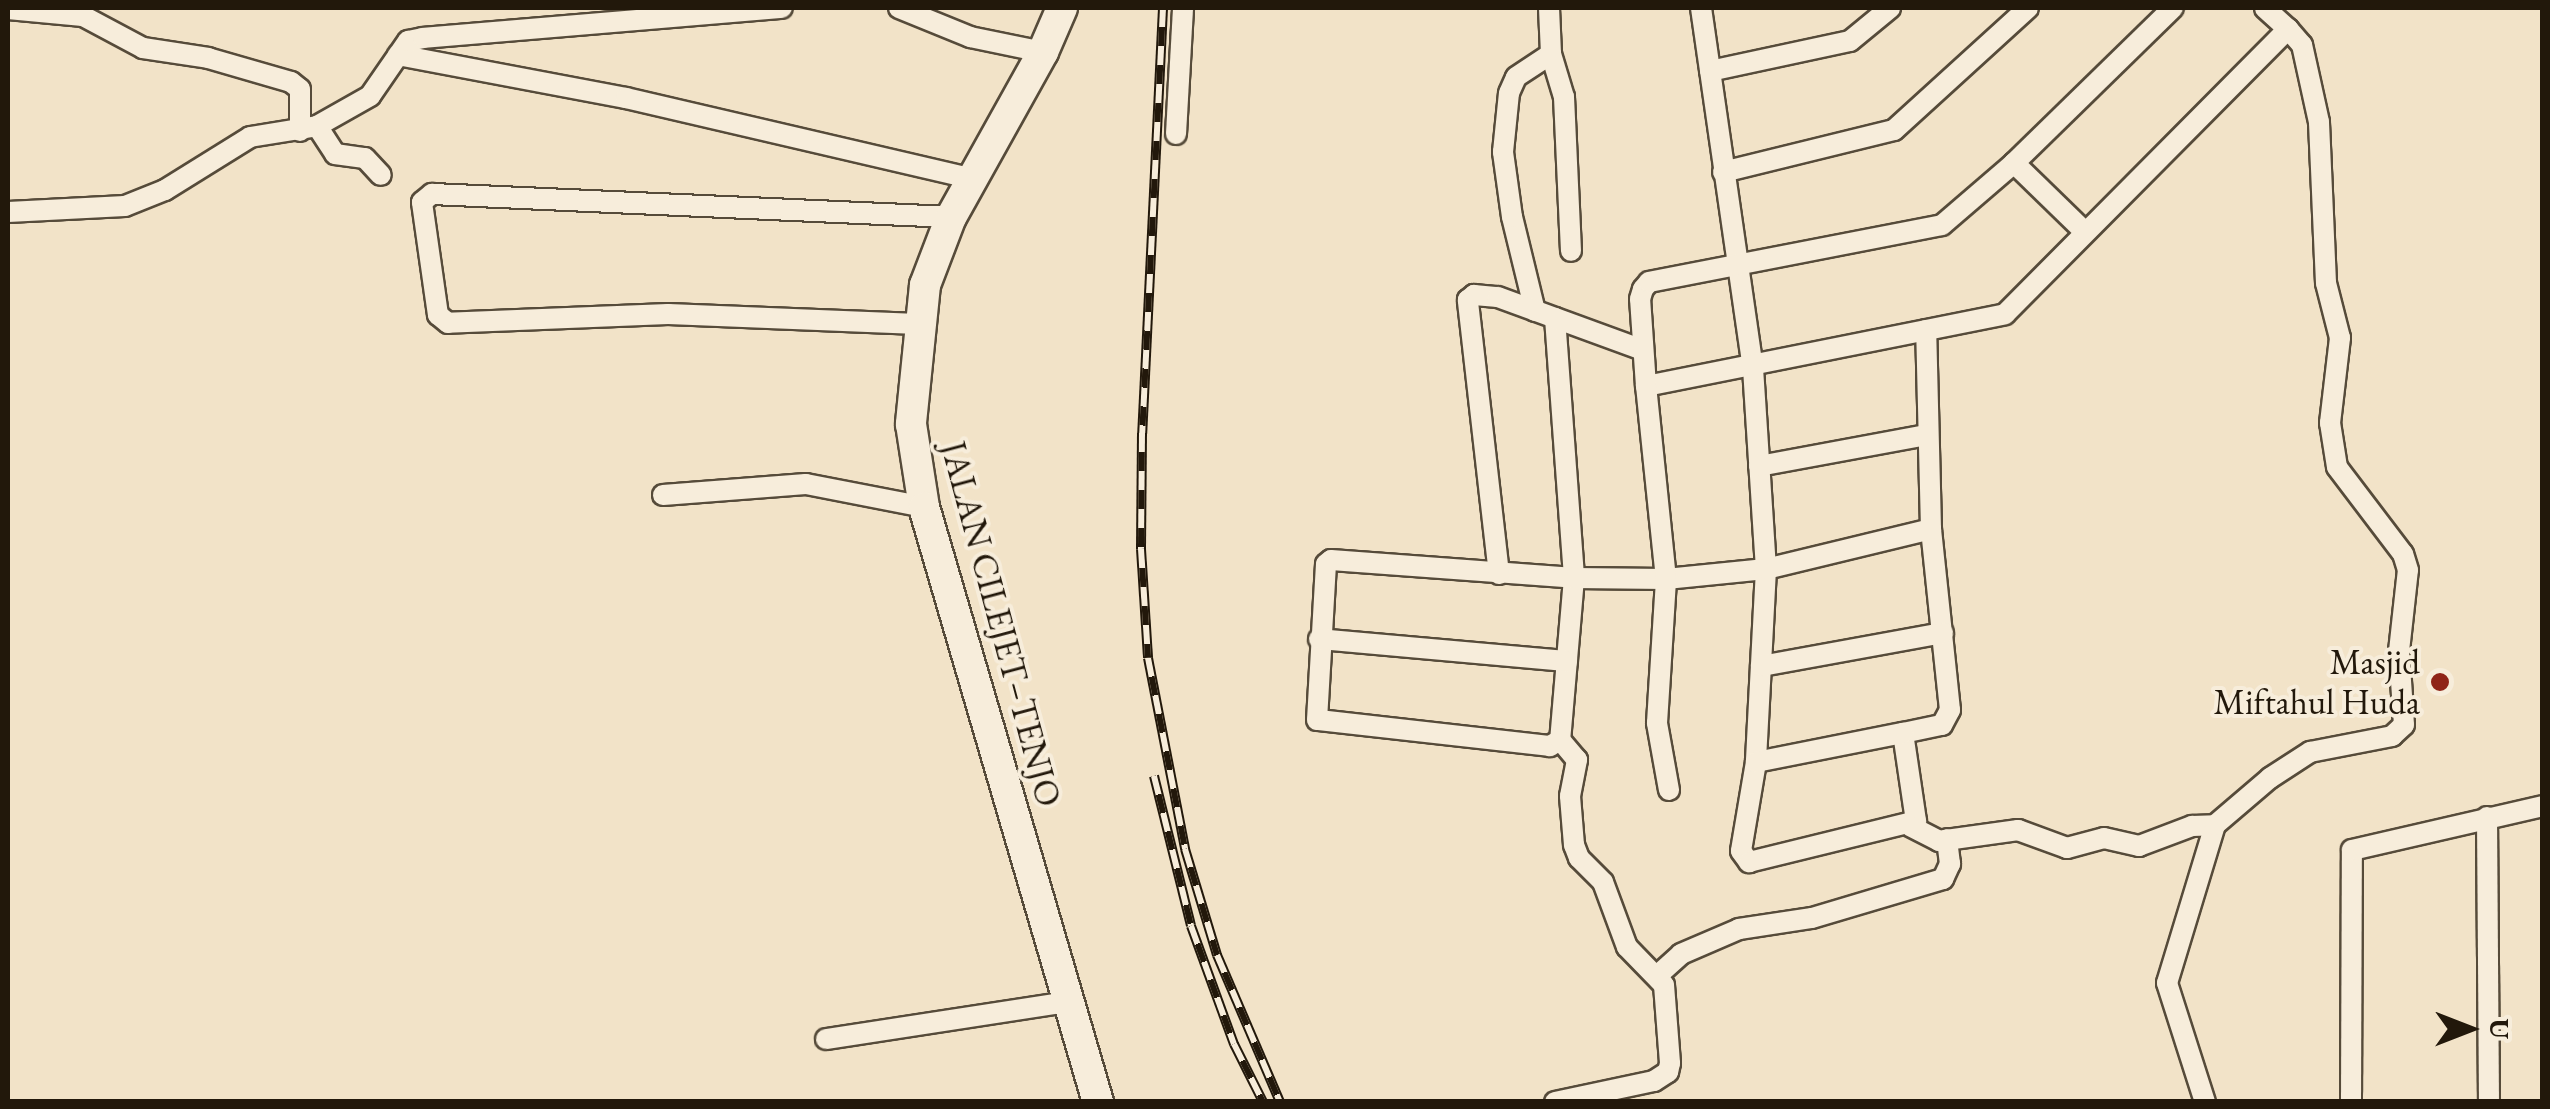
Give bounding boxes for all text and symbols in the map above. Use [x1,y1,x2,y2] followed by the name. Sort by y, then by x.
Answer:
[932,437,1070,811] street label: JALAN CILEJET–TENJO
[2213,641,2420,723] place label: Masjid Miftahul Huda
[2429,671,2451,693] marker: Masjid Miftahul Huda
[2420,979,2520,1079] north arrow
[2482,1019,2518,1039] text: U

